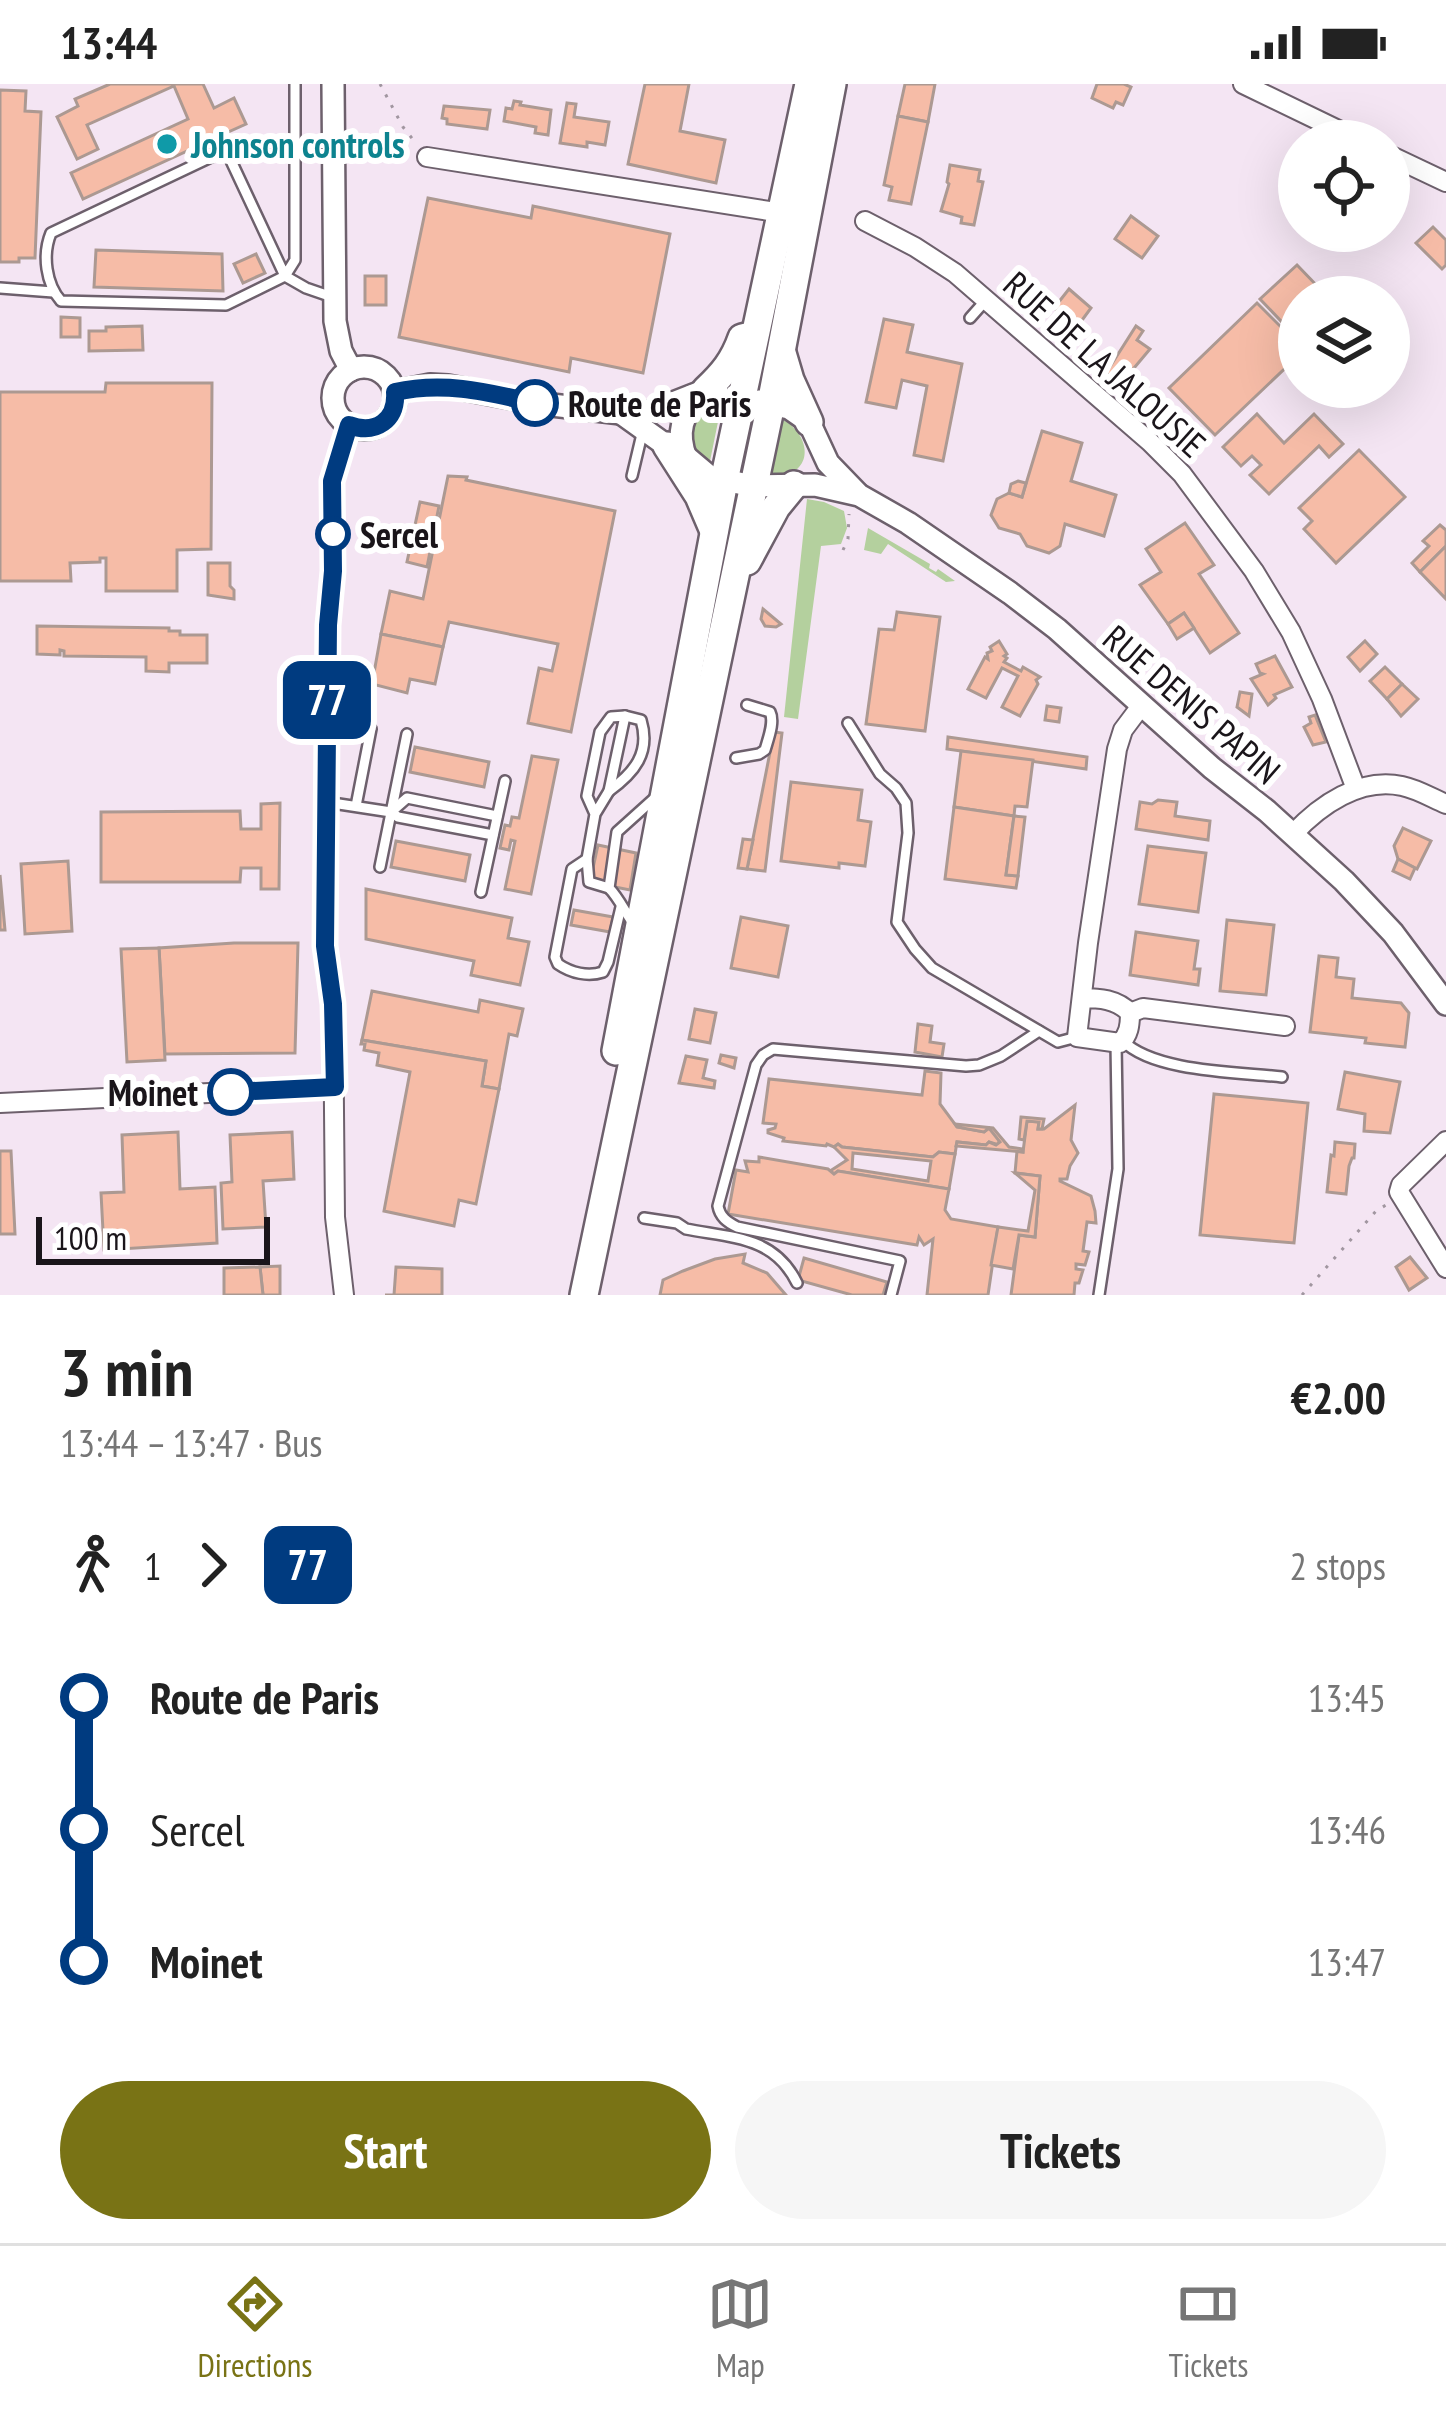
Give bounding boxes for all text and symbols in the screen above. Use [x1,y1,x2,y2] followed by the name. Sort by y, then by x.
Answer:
[60,13,157,71] text: 13:44
[1278,120,1410,408] map controls
[1278,120,1410,252] button: locate
[190,121,405,168] place label: Johnson controls
[154,131,180,157] marker: Johnson controls
[994,261,1216,467] street label: RUE DE LA JALOUSIE
[1278,276,1410,408] button: layers
[568,380,751,427] place label: Route de Paris
[513,381,557,425] marker: Route de Paris
[360,511,438,558] place label: Sercel
[317,518,349,550] marker: Sercel
[1094,614,1290,794] street label: RUE DENIS PAPIN
[273,661,381,739] line badge: 77
[307,672,347,727] text: 77
[108,1069,199,1116] place label: Moinet
[209,1070,253,1114] marker: Moinet
[36,1211,270,1264] scale bar
[54,1216,127,1259] text: 100 m
[60,1329,193,1414] text: 3 min
[1290,1368,1386,1426] text: €2.00
[60,1417,322,1468] text: 13:44 – 13:47 · Bus
[60,1532,126,1598] icon: walk
[180,1532,246,1598] icon: forward
[288,1537,328,1592] text: 77
[144,1540,162,1591] text: 1
[1290,1540,1386,1591] text: 2 stops
[150,1668,379,1726] text: Route de Paris
[1308,1672,1386,1723] text: 13:45
[150,1800,245,1858] text: Sercel
[1308,1804,1386,1855] text: 13:46
[150,1932,263,1990] text: Moinet
[1308,1936,1386,1987] text: 13:47
[60,2081,711,2219] button: Start
[735,2081,1386,2219] button: Tickets
[198,2271,312,2386] tab: Directions
[707,2271,773,2386] tab: Map
[1168,2271,1248,2386] tab: Tickets

